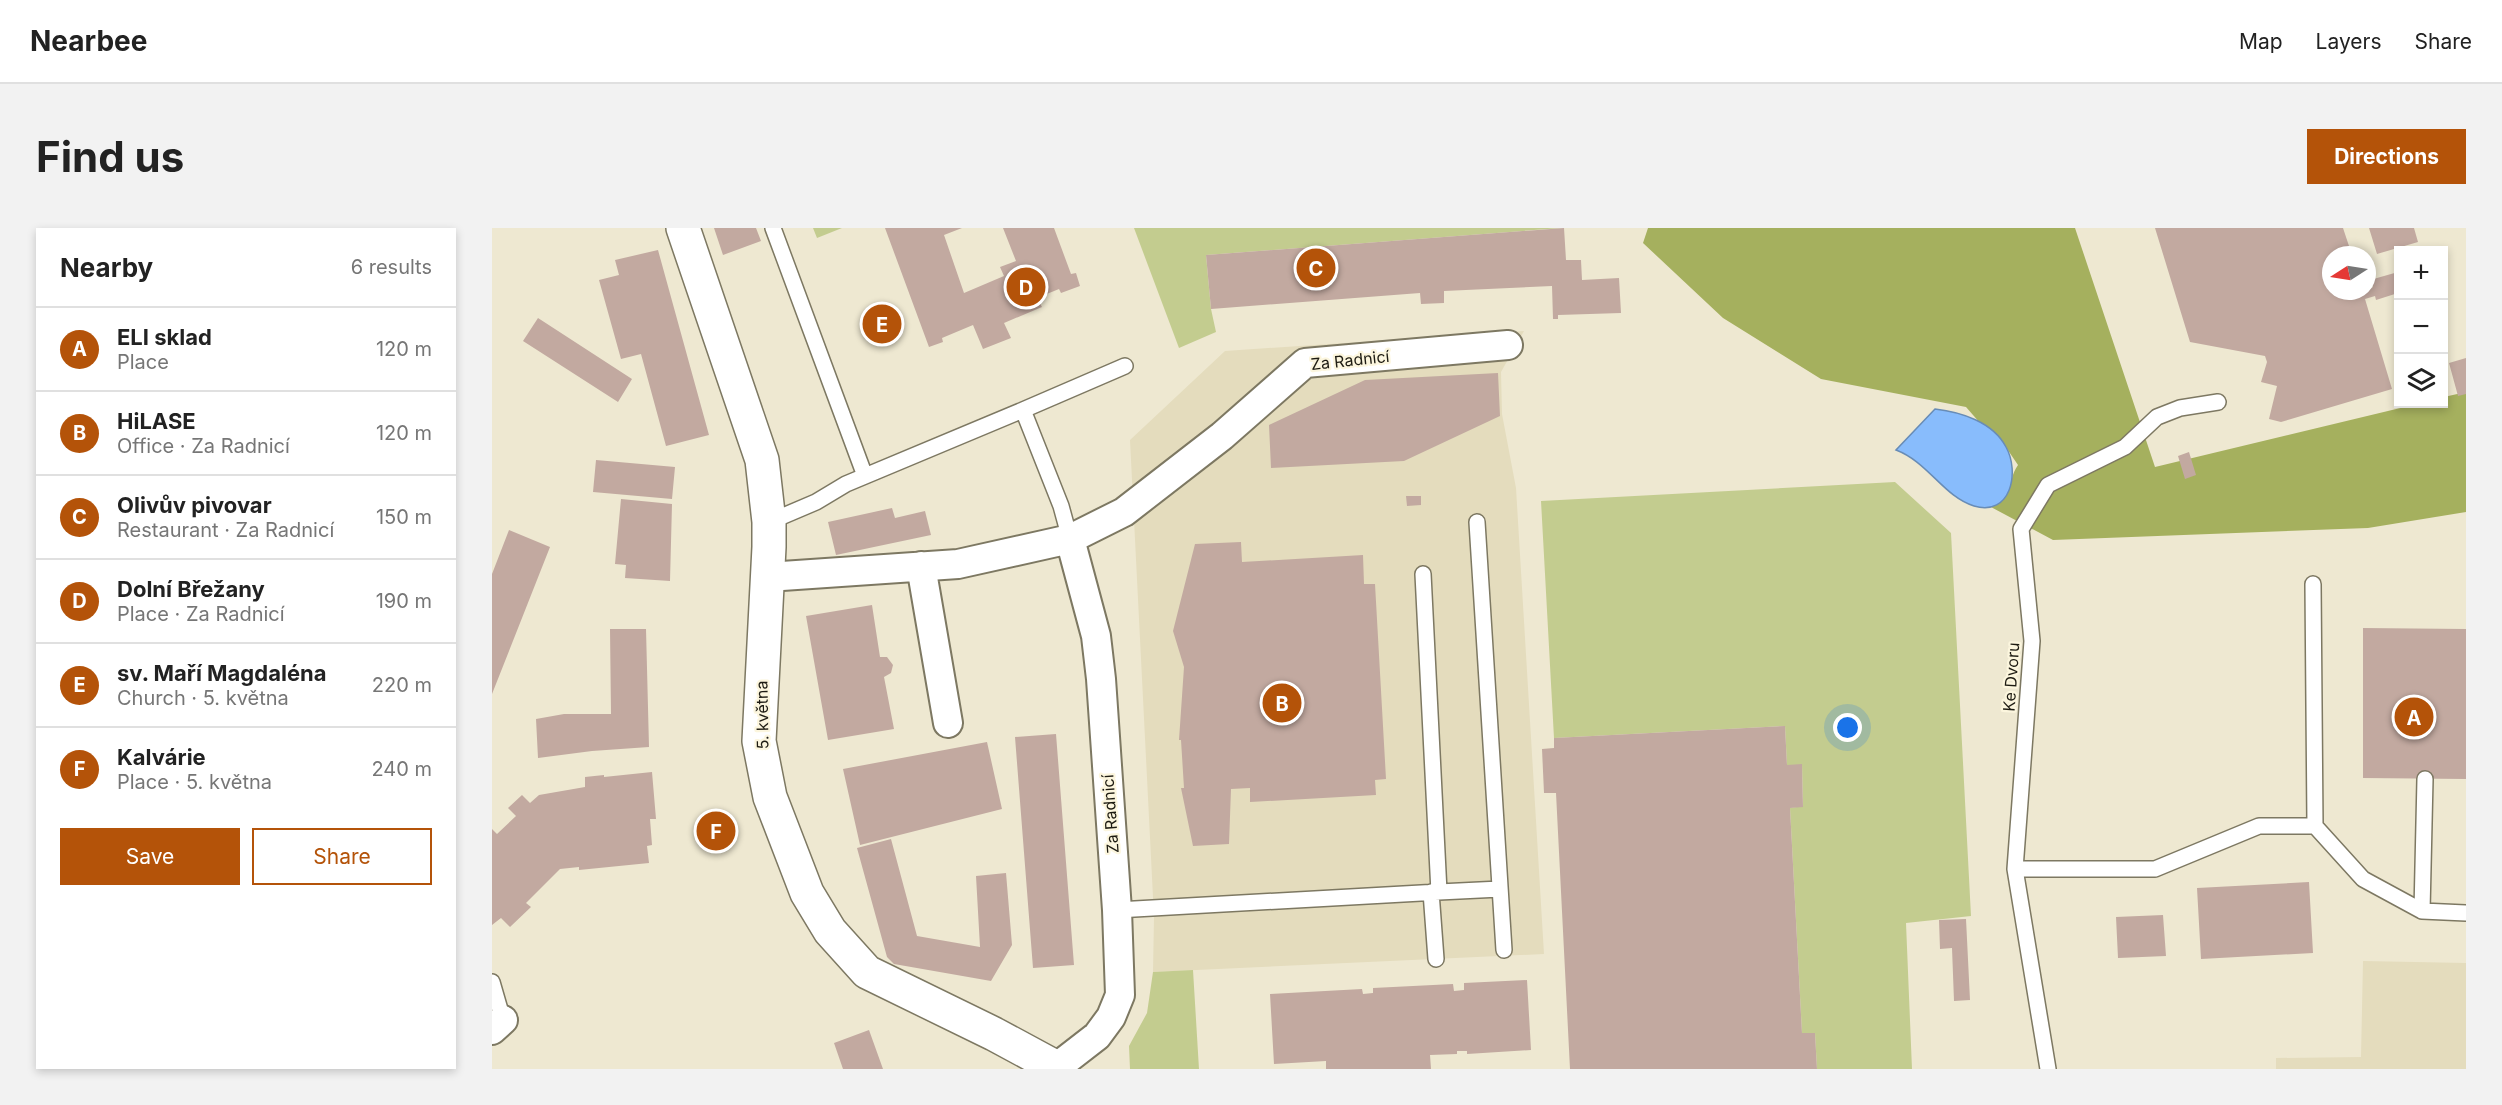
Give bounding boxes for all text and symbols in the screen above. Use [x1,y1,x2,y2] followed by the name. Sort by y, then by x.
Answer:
[30,24,147,58] text: Nearbee
[2239,29,2283,54] text: Map
[2316,29,2382,54] text: Layers
[2415,29,2472,54] text: Share
[2307,129,2466,184] button: Directions
[36,131,184,182] text: Find us
[1296,246,1336,291] pin: C
[2322,246,2376,300] north arrow
[2394,246,2448,408] map controls
[2394,246,2448,300] button: +
[60,252,153,283] text: Nearby
[351,255,432,279] text: 6 results
[1006,264,1046,310] pin: D
[2394,300,2448,354] button: −
[862,302,902,346] pin: E
[117,324,212,350] text: ELI sklad
[72,337,87,361] text: A
[376,337,432,361] text: 120 m
[1310,346,1390,374] street label: Za Radnicí
[117,350,169,374] text: Place
[2394,354,2448,408] button: layers
[117,408,196,434] text: HiLASE
[73,421,86,445] text: B
[376,421,432,445] text: 120 m
[117,434,290,458] text: Office · Za Radnicí
[117,492,272,518] text: Olivův pivovar
[72,505,87,529] text: C
[376,505,432,529] text: 150 m
[117,518,334,542] text: Restaurant · Za Radnicí
[117,576,265,602] text: Dolní Břežany
[72,589,87,613] text: D
[376,589,432,613] text: 190 m
[117,602,285,626] text: Place · Za Radnicí
[1999,642,2023,712] street label: Ke Dvoru
[117,660,326,686] text: sv. Maří Magdaléna
[73,673,86,697] text: E
[372,673,432,697] text: 220 m
[751,680,773,750] street label: 5. května
[1262,680,1302,726] pin: B
[117,686,289,710] text: Church · 5. května
[2394,694,2434,740] pin: A
[1833,713,1862,742] your location
[117,744,206,770] text: Kalvárie
[74,757,85,781] text: F
[371,757,432,781] text: 240 m
[117,770,272,794] text: Place · 5. května
[1097,774,1123,854] street label: Za Radnicí
[696,808,736,854] pin: F
[60,828,240,885] button: Save
[252,828,432,885] button: Share

